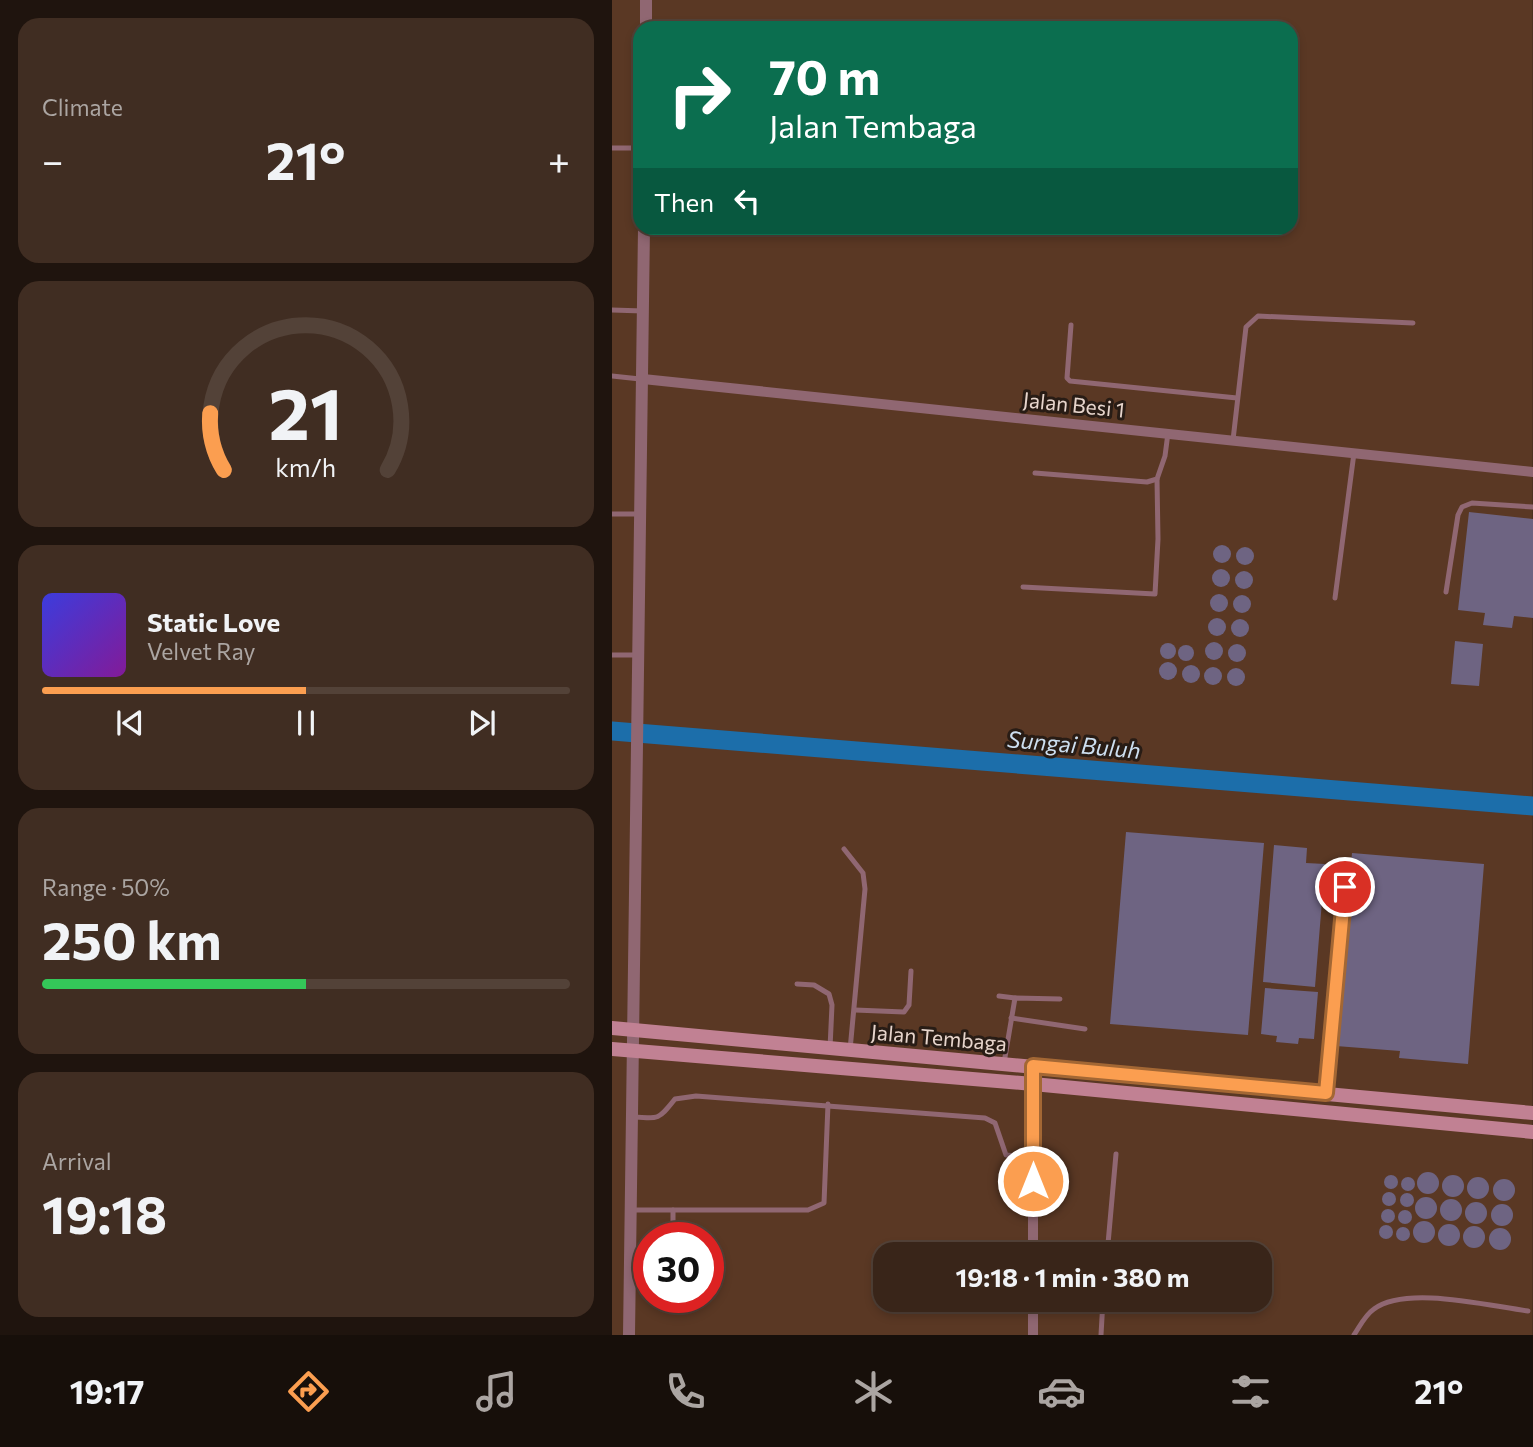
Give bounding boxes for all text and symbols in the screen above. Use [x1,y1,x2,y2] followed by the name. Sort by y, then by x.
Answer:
[769,45,880,105] text: 70 m
[654,49,745,140] icon: right
[42,93,123,121] text: Climate
[769,105,977,145] text: Jalan Tembaga
[266,127,345,191] text: 21°
[42,136,64,183] text: −
[548,136,570,183] text: +
[728,182,766,220] icon: left
[654,186,714,217] text: Then
[269,367,343,456] text: 21
[1022,386,1126,422] street label: Jalan Besi 1
[276,452,336,482] text: km/h
[147,606,280,637] text: Static Love
[147,637,255,665] text: Velvet Ray
[111,704,149,742] icon: previous
[287,704,325,742] icon: pause
[463,704,501,742] icon: next
[1006,724,1142,764] water label: Sungai Buluh
[1315,857,1375,917] pin
[1326,868,1364,906] icon: arrive
[42,873,170,901] text: Range · 50%
[42,907,222,971] text: 250 km
[870,1019,1008,1055] street label: Jalan Tembaga
[996,1144,1070,1218] position arrow
[42,1147,112,1175] text: Arrival
[42,1181,167,1245] text: 19:18
[633,1222,724,1313] speed limit sign: 30
[955,1261,1190,1292] text: 19:18 · 1 min · 380 m
[284,1367,333,1416] icon: directions
[472,1367,521,1416] icon: music
[661,1367,710,1416] icon: phone
[849,1367,898,1416] icon: climate
[1037,1367,1086,1416] icon: car
[1226,1367,1275,1416] icon: filters
[70,1371,144,1411] text: 19:17
[1414,1371,1463,1411] text: 21°

